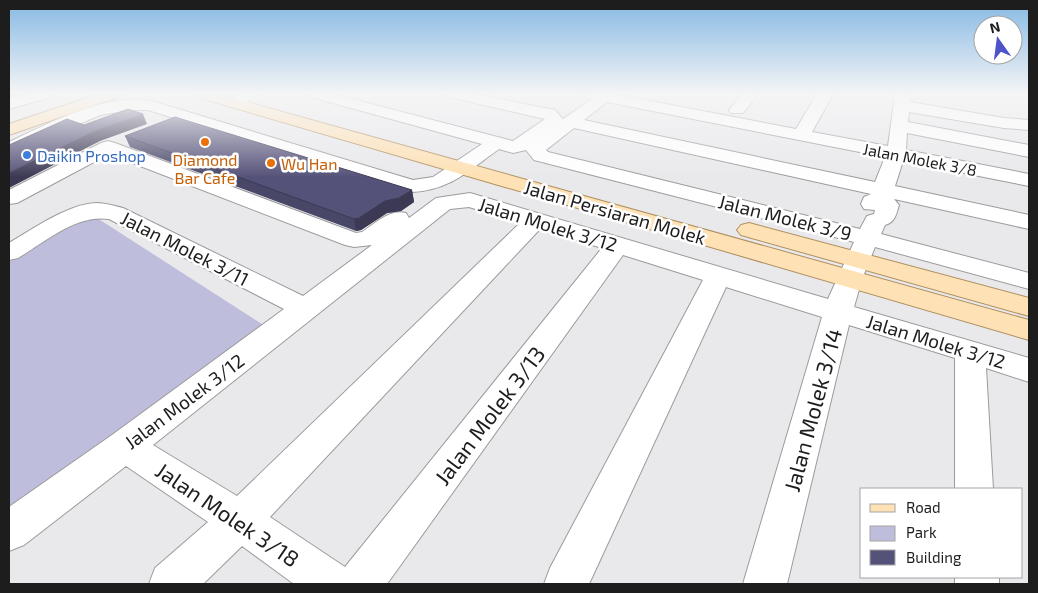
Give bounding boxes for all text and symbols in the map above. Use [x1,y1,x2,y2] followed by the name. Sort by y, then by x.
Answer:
[973,15,1023,65] north arrow
[988,17,1002,36] text: N
[199,136,211,148] marker: Diamond Bar Cafe
[861,139,979,179] street label: Jalan Molek 3/8
[37,146,146,165] place label: Daikin Proshop
[21,149,33,161] marker: Daikin Proshop
[173,150,237,187] place label: Diamond Bar Cafe
[281,154,337,173] place label: Wu Han
[265,157,277,169] marker: Wu Han
[521,175,709,249] street label: Jalan Persiaran Molek
[716,189,854,245] street label: Jalan Molek 3/9
[476,192,620,256] street label: Jalan Molek 3/12
[117,206,253,290] street label: Jalan Molek 3/11
[864,309,1008,373] street label: Jalan Molek 3/12
[778,326,846,494] street label: Jalan Molek 3/14
[429,341,549,489] street label: Jalan Molek 3/13
[120,349,248,453] street label: Jalan Molek 3/12
[151,456,305,572] street label: Jalan Molek 3/18
[860,488,1023,578] legend
[906,498,941,516] text: Road
[906,523,937,541] text: Park
[906,548,962,566] text: Building

